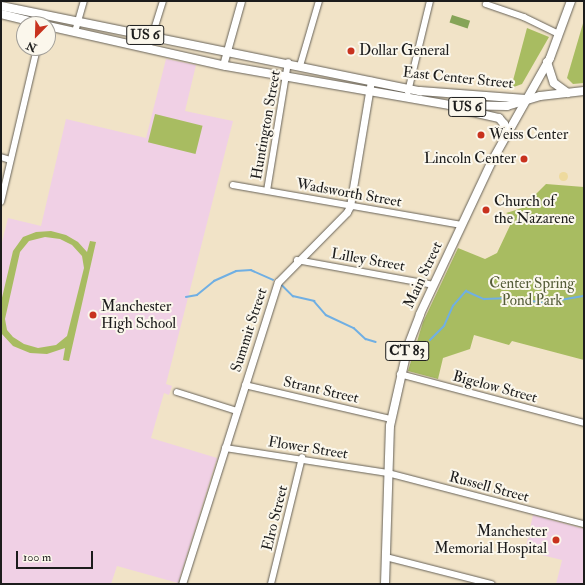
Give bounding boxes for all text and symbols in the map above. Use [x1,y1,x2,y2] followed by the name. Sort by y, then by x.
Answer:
[16,16,56,56] north arrow
[126,23,164,47] road number: US 6
[24,39,39,54] text: N
[359,42,449,60] place label: Dollar General
[346,46,356,56] marker: Dollar General
[402,63,514,93] street label: East Center Street
[248,69,284,181] street label: Huntington Street
[448,95,486,119] road number: US 6
[489,126,568,144] place label: Weiss Center
[476,130,486,140] marker: Weiss Center
[424,150,516,168] place label: Lincoln Center
[519,154,529,164] marker: Lincoln Center
[295,175,403,211] street label: Wadsworth Street
[494,192,575,227] place label: Church of the Nazarene
[481,205,491,215] marker: Church of the Nazarene
[400,239,446,311] street label: Main Street
[330,245,406,275] street label: Lilley Street
[489,274,575,309] park label: Center Spring Pond Park
[227,286,271,374] street label: Summit Street
[101,297,176,332] place label: Manchester High School
[88,310,98,320] marker: Manchester High School
[385,339,429,363] road number: CT 83
[451,367,539,407] street label: Bigelow Street
[282,373,360,407] street label: Strant Street
[267,433,349,463] street label: Flower Street
[447,468,531,506] street label: Russell Street
[258,483,292,553] street label: Elro Street
[434,522,547,557] place label: Manchester Memorial Hospital
[550,534,562,546] marker: Manchester Memorial Hospital
[18,543,95,569] scale bar
[23,550,51,565] text: 100 m

